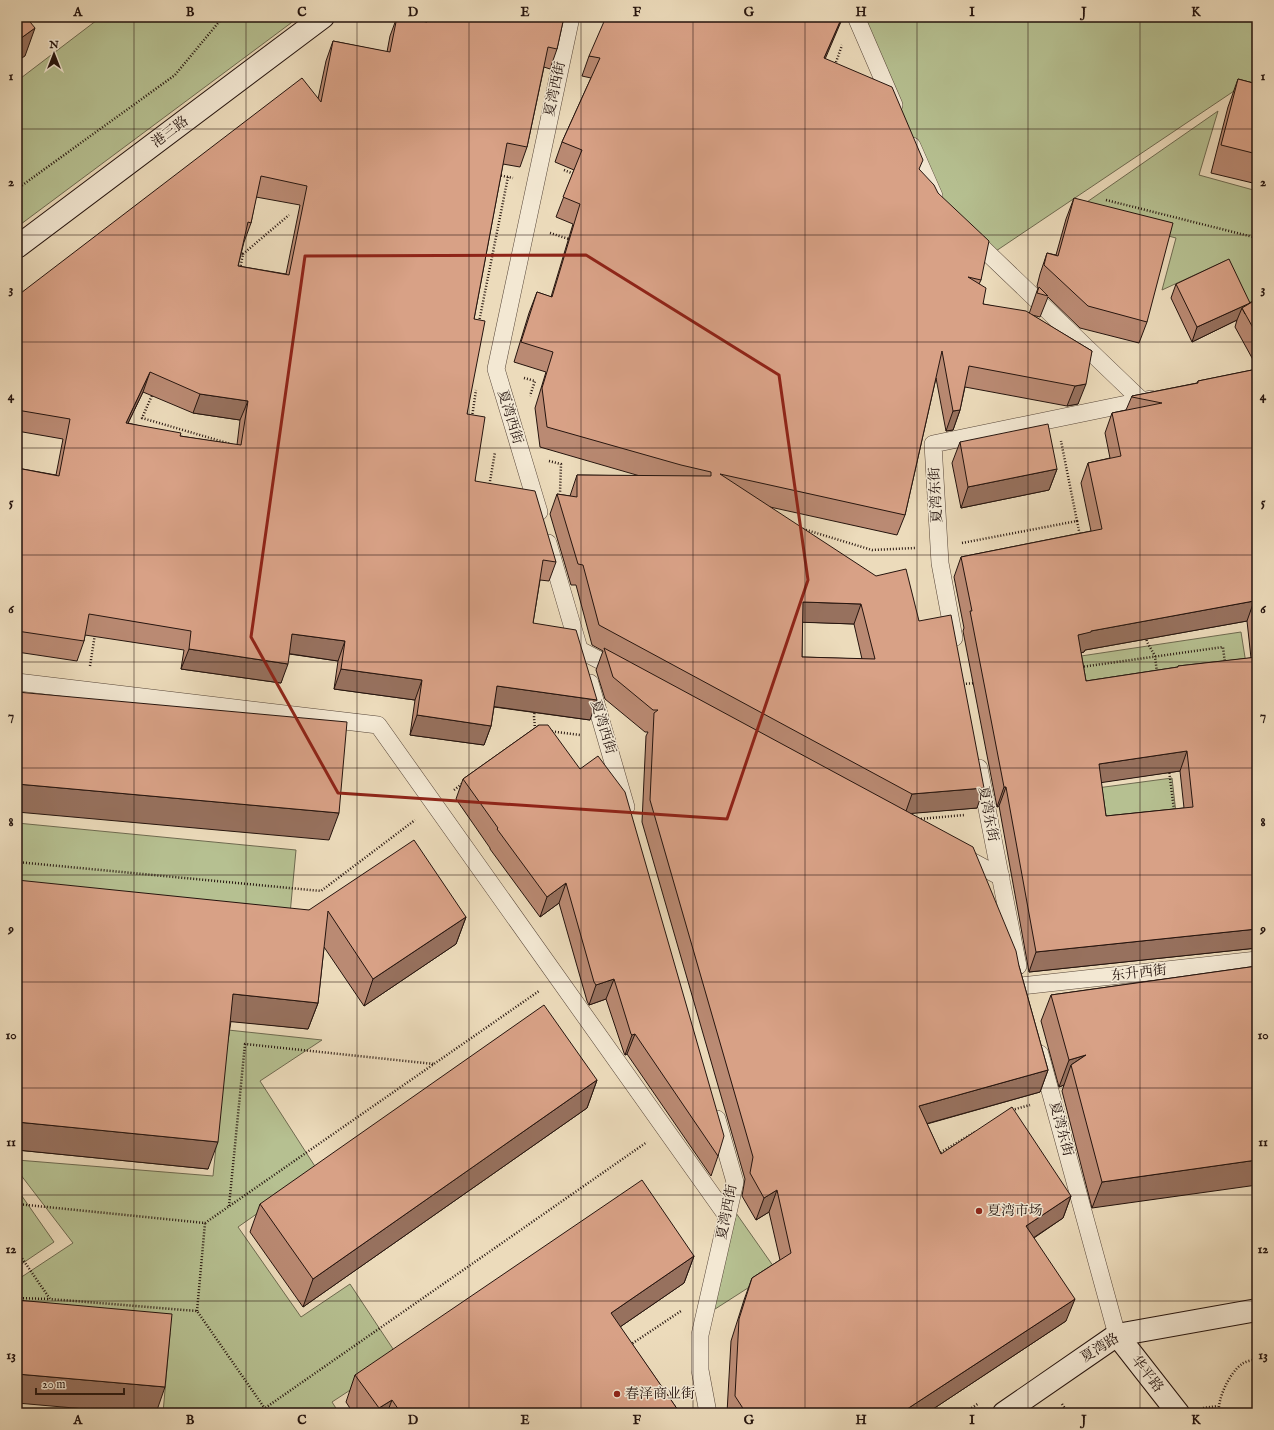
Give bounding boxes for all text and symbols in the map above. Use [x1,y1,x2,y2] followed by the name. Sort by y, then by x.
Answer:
[73,4,84,21] text: A
[186,4,195,21] text: B
[297,4,307,21] text: C
[408,4,419,21] text: D
[520,4,530,21] text: E
[633,4,642,21] text: F
[744,4,755,21] text: G
[855,4,867,21] text: H
[969,4,975,21] text: I
[1079,4,1087,21] text: J
[1191,4,1201,21] text: K
[34,34,74,74] north arrow
[48,38,59,52] text: N
[540,60,570,118] street label: 夏湾西街
[9,68,14,85] text: 1
[1261,68,1266,85] text: 1
[148,112,192,152] street label: 港三路
[8,174,14,191] text: 2
[1260,174,1266,191] text: 2
[9,281,14,298] text: 3
[1261,281,1266,298] text: 3
[8,388,15,405] text: 4
[493,388,527,446] street label: 夏湾西街
[1260,388,1267,405] text: 4
[926,467,946,523] street label: 夏湾东街
[9,494,14,511] text: 5
[1261,494,1266,511] text: 5
[8,601,14,618] text: 6
[1260,601,1266,618] text: 6
[586,698,620,756] street label: 夏湾西街
[8,708,14,725] text: 7
[1260,708,1266,725] text: 7
[974,785,1002,843] street label: 夏湾东街
[8,814,14,831] text: 8
[1260,814,1266,831] text: 8
[7,921,14,938] text: 9
[1259,921,1266,938] text: 9
[1110,961,1168,985] street label: 东升西街
[5,1027,17,1044] text: 10
[1257,1027,1269,1044] text: 10
[1045,1100,1077,1158] street label: 夏湾东街
[6,1134,16,1151] text: 11
[1258,1134,1268,1151] text: 11
[713,1183,741,1241] street label: 夏湾西街
[987,1202,1043,1220] place label: 夏湾市场
[974,1206,984,1216] marker: 夏湾市场
[6,1241,16,1258] text: 12
[1258,1241,1268,1258] text: 12
[1077,1329,1123,1367] street label: 夏湾路
[6,1347,16,1364] text: 13
[1258,1347,1268,1364] text: 13
[1127,1352,1167,1396] street label: 华平路
[36,1370,124,1396] scale bar
[42,1377,65,1392] text: 20 m
[625,1385,695,1403] place label: 春泽商业街
[612,1389,622,1399] marker: 春泽商业街
[73,1412,84,1429] text: A
[186,1412,195,1429] text: B
[297,1412,307,1429] text: C
[408,1412,419,1429] text: D
[520,1412,530,1429] text: E
[633,1412,642,1429] text: F
[744,1412,755,1429] text: G
[855,1412,867,1429] text: H
[969,1412,975,1429] text: I
[1079,1412,1087,1429] text: J
[1191,1412,1201,1429] text: K

